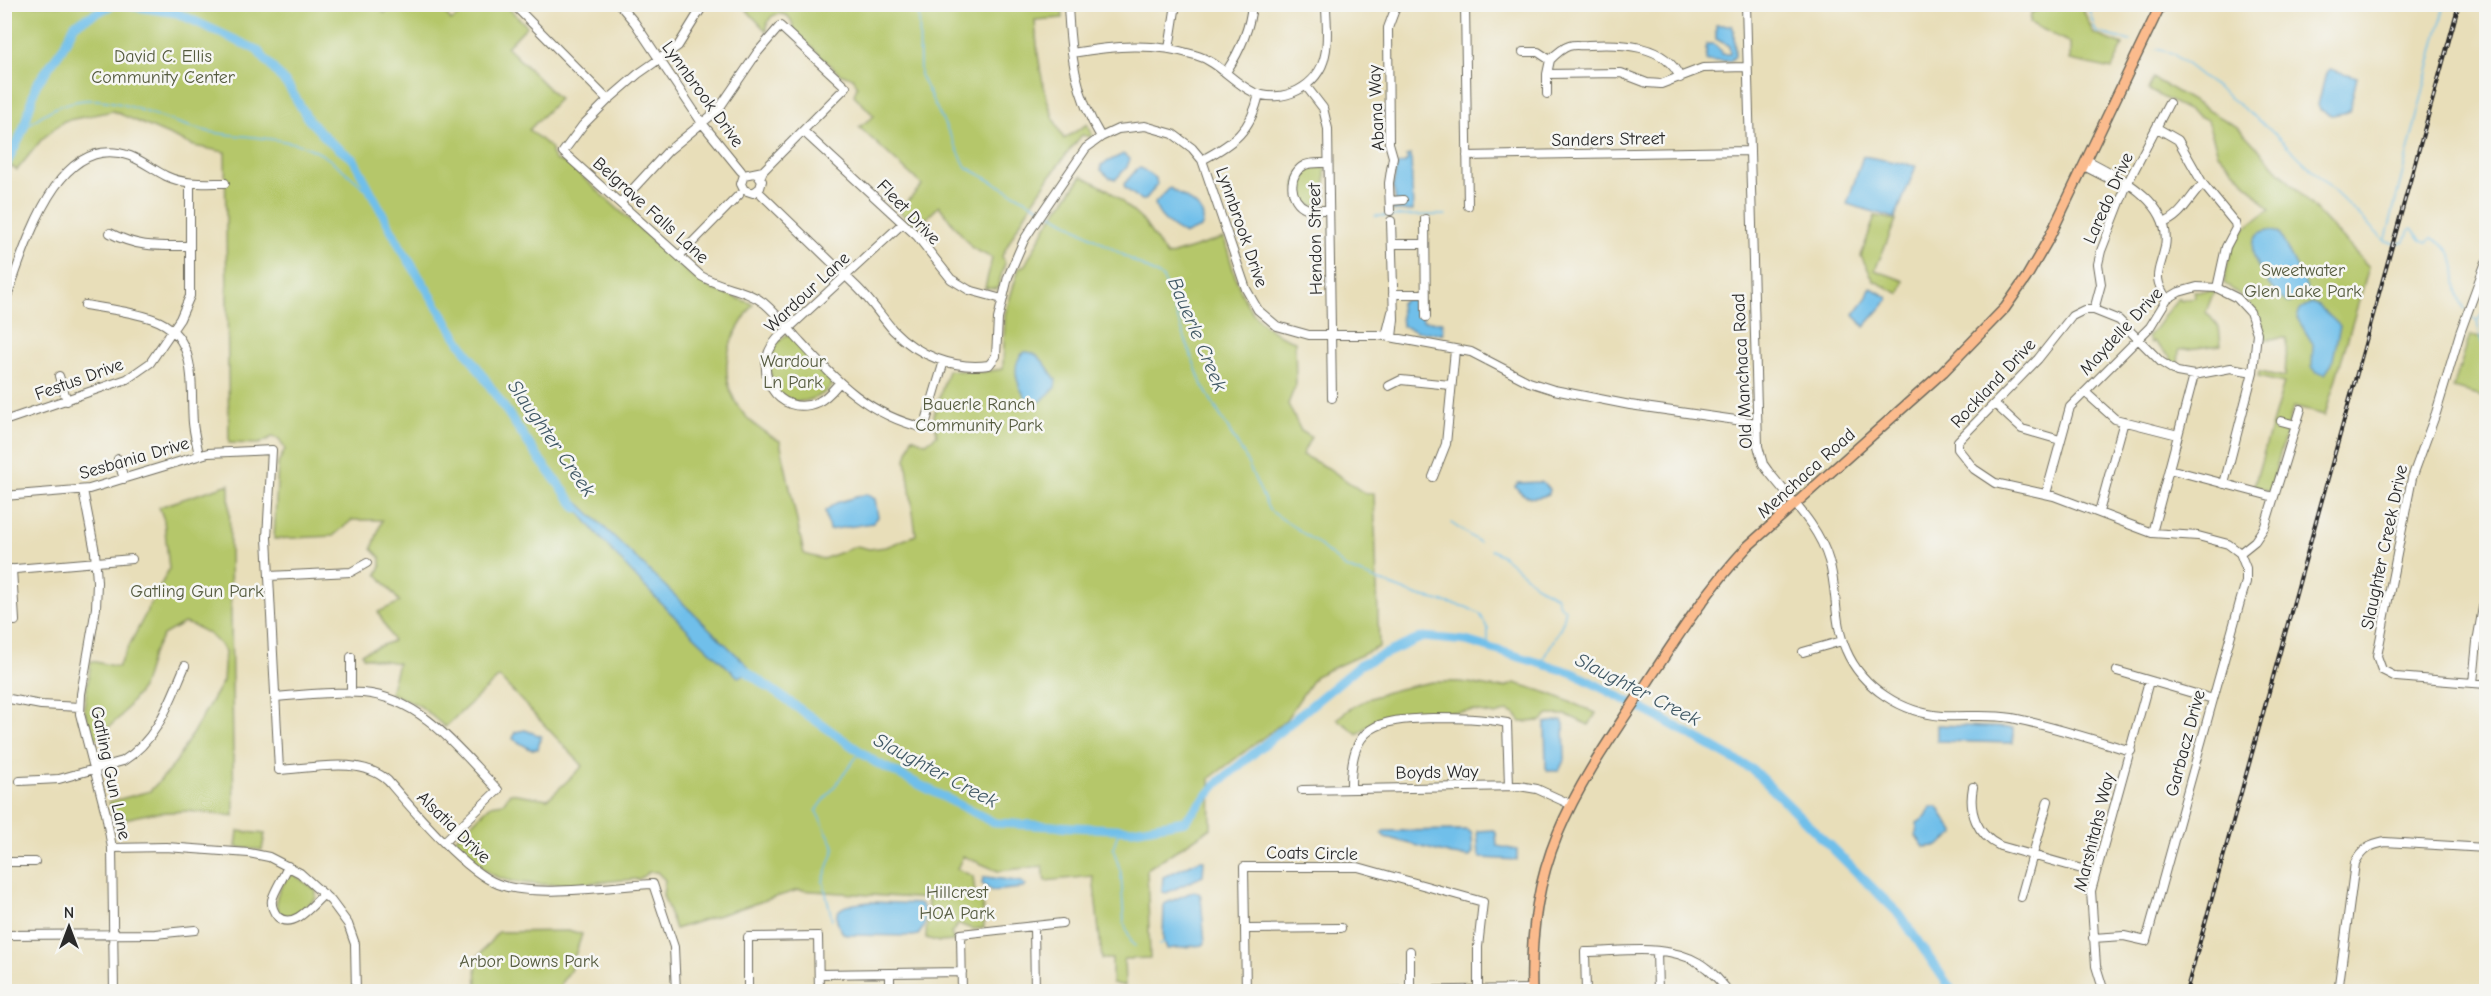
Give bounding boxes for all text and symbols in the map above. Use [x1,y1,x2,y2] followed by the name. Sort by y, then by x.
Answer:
[657,37,748,151] street label: Lynnbrook Drive
[91,46,236,88] park label: David C. Ellis Community Center
[1364,63,1389,152] street label: Abana Way
[1551,128,1666,151] street label: Sanders Street
[2079,149,2138,247] street label: Laredo Drive
[588,153,713,268] street label: Belgrave Falls Lane
[1211,164,1272,290] street label: Lynnbrook Drive
[873,175,945,249] street label: Fleet Drive
[1304,182,1327,295] street label: Hendon Street
[760,248,854,337] street label: Wardour Lane
[2244,260,2362,302] park label: Sweetwater Glen Lake Park
[1163,274,1232,395] water label: Bauerle Creek
[2075,283,2167,380] street label: Maydelle Drive
[1728,293,1757,449] street label: Old Manchaca Road
[1947,334,2040,433] street label: Rockland Drive
[760,351,827,393] park label: Wardour Ln Park
[32,354,126,405] street label: Festus Drive
[503,375,601,501] water label: Slaughter Creek
[915,394,1043,436] park label: Bauerle Ranch Community Park
[1753,424,1860,523] street label: Menchaca Road
[77,433,192,484] street label: Sesbania Drive
[2357,463,2412,631] street label: Slaughter Creek Drive
[130,581,264,602] park label: Gatling Gun Park
[1571,648,1704,731] water label: Slaughter Creek
[2161,688,2210,799] street label: Garbacz Drive
[86,704,135,842] street label: Gatling Gun Lane
[870,728,1002,813] water label: Slaughter Creek
[1395,761,1480,784] street label: Boyds Way
[2070,770,2120,894] street label: Marshitahs Way
[412,787,495,868] street label: Alsatia Drive
[1266,842,1358,865] street label: Coats Circle
[919,882,995,924] park label: Hillcrest HOA Park
[39,897,99,957] north arrow
[64,904,74,922] text: N
[459,951,599,972] park label: Arbor Downs Park

